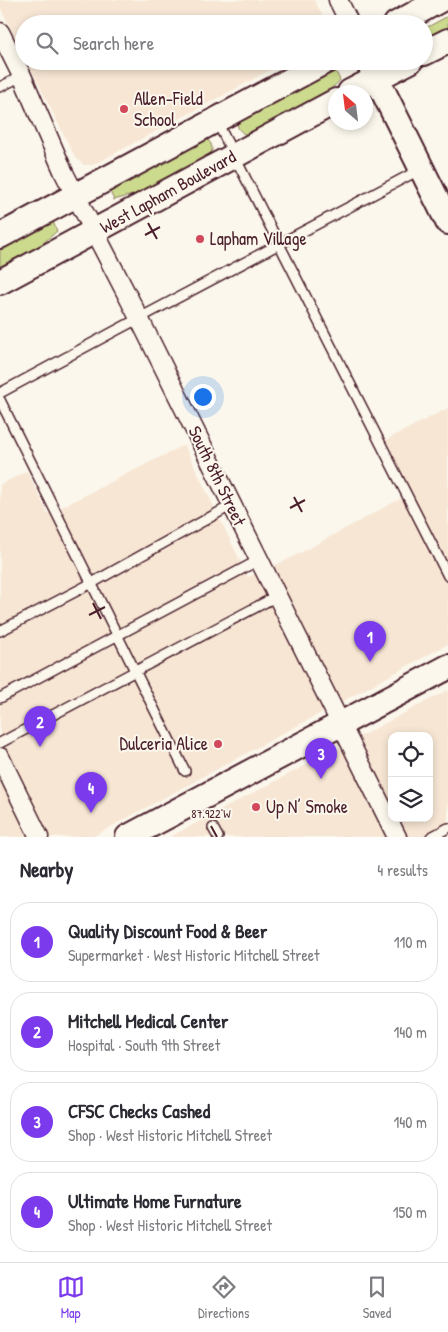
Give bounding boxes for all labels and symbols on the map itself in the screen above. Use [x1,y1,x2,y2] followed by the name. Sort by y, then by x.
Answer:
[328,85,373,130] north arrow
[134,86,203,132] place label: Allen-Field School
[118,103,130,115] marker: Allen-Field School
[95,144,240,239] street label: West Lapham Boulevard
[210,226,307,251] place label: Lapham Village
[194,233,206,245] marker: Lapham Village
[190,384,216,410] your location
[182,422,253,531] street label: South 8th Street
[354,621,386,662] pin: 1
[24,706,56,747] pin: 2
[119,731,208,756] place label: Dulceria Alice
[212,738,224,750] marker: Dulceria Alice
[305,738,337,779] pin: 3
[75,772,107,813] pin: 4
[266,794,348,819] place label: Up N’ Smoke
[250,801,262,813] marker: Up N’ Smoke
[191,805,231,822] text: 87.922°W

